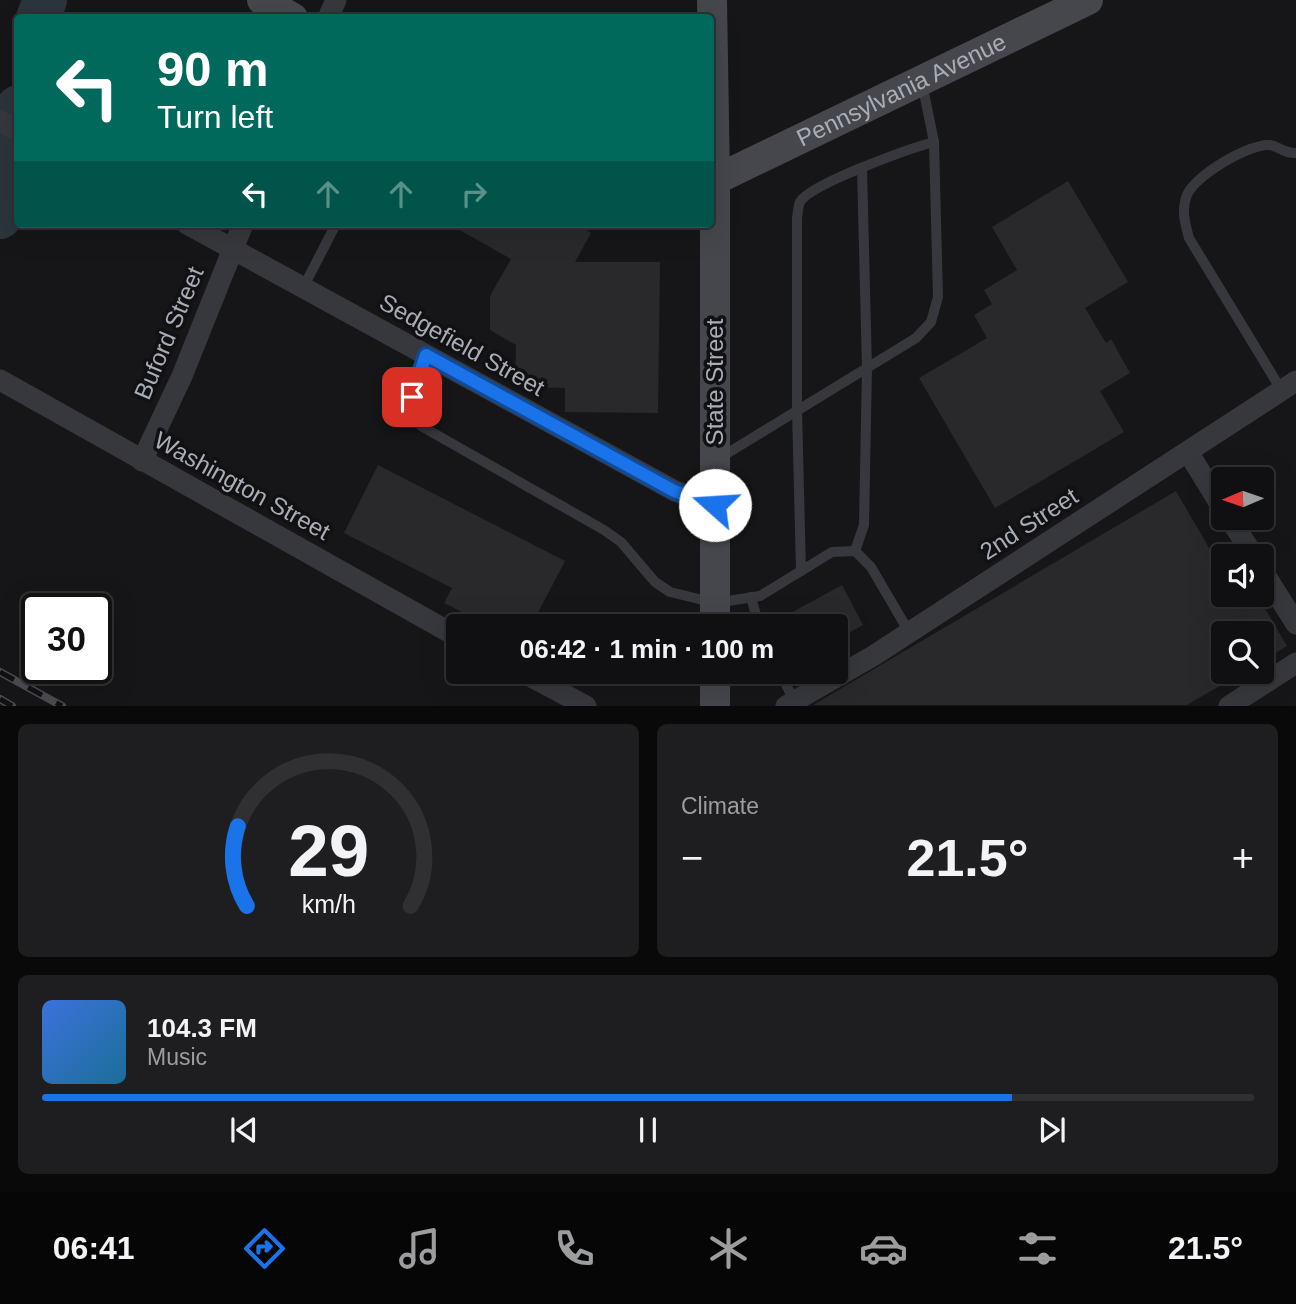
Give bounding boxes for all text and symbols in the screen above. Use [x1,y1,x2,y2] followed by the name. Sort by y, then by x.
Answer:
[792,28,1010,152] street label: Pennsylvania Avenue
[42,42,133,133] icon: left
[157,42,269,96] text: 90 m
[157,99,273,135] text: Turn left
[236,175,274,213] icon: left
[309,175,347,213] icon: ahead
[382,175,420,213] icon: ahead
[455,175,493,213] icon: right
[128,262,209,403] street label: Buford Street
[375,288,550,401] street label: Sedgefield Street
[701,318,728,445] street label: State Street
[382,367,442,427] pin
[393,378,431,416] icon: arrive
[150,426,335,545] street label: Washington Street
[1211,467,1274,530] north arrow
[1211,467,1274,684] map controls
[678,468,752,542] position arrow
[975,482,1083,565] street label: 2nd Street
[1211,544,1274,607] button: sound
[21,593,112,684] speed limit sign: 30
[1211,621,1274,684] button: search
[520,634,774,664] text: 06:42 · 1 min · 100 m
[681,793,759,819] text: Climate
[288,811,369,892] text: 29
[906,829,1029,887] text: 21.5°
[681,837,703,879] text: −
[1232,837,1254,879] text: +
[301,890,356,918] text: km/h
[147,1013,257,1043] text: 104.3 FM
[147,1044,207,1070] text: Music
[225,1111,263,1149] icon: previous
[629,1111,667,1149] icon: pause
[1033,1111,1071,1149] icon: next
[240,1224,289,1273] icon: directions
[395,1224,444,1273] icon: music
[550,1224,599,1273] icon: phone
[704,1224,753,1273] icon: climate
[859,1224,908,1273] icon: car
[1013,1224,1062,1273] icon: filters
[53,1230,135,1266] text: 06:41
[1168,1230,1243,1266] text: 21.5°

